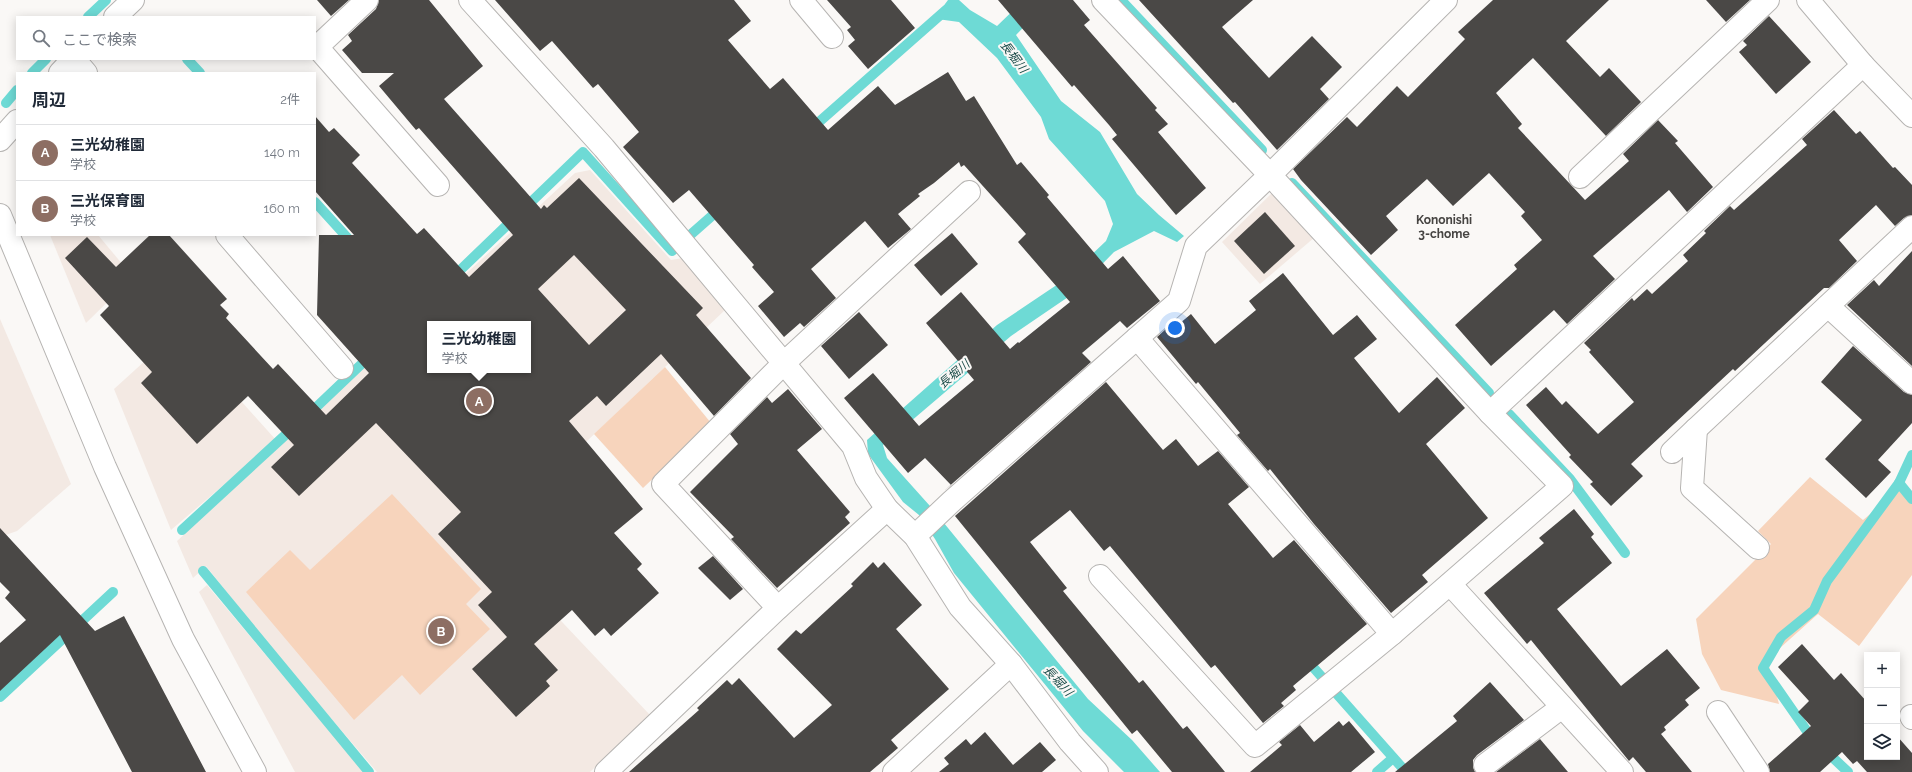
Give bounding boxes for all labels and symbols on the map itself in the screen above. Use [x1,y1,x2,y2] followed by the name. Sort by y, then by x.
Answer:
[998,38,1032,77] water label: 長堀川
[1416,213,1472,241] district label: Kononishi 3-chome
[1165,318,1185,338] your location
[936,356,974,391] water label: 長堀川
[466,386,492,416] pin: A
[428,616,454,646] pin: B
[1041,663,1077,700] water label: 長堀川

